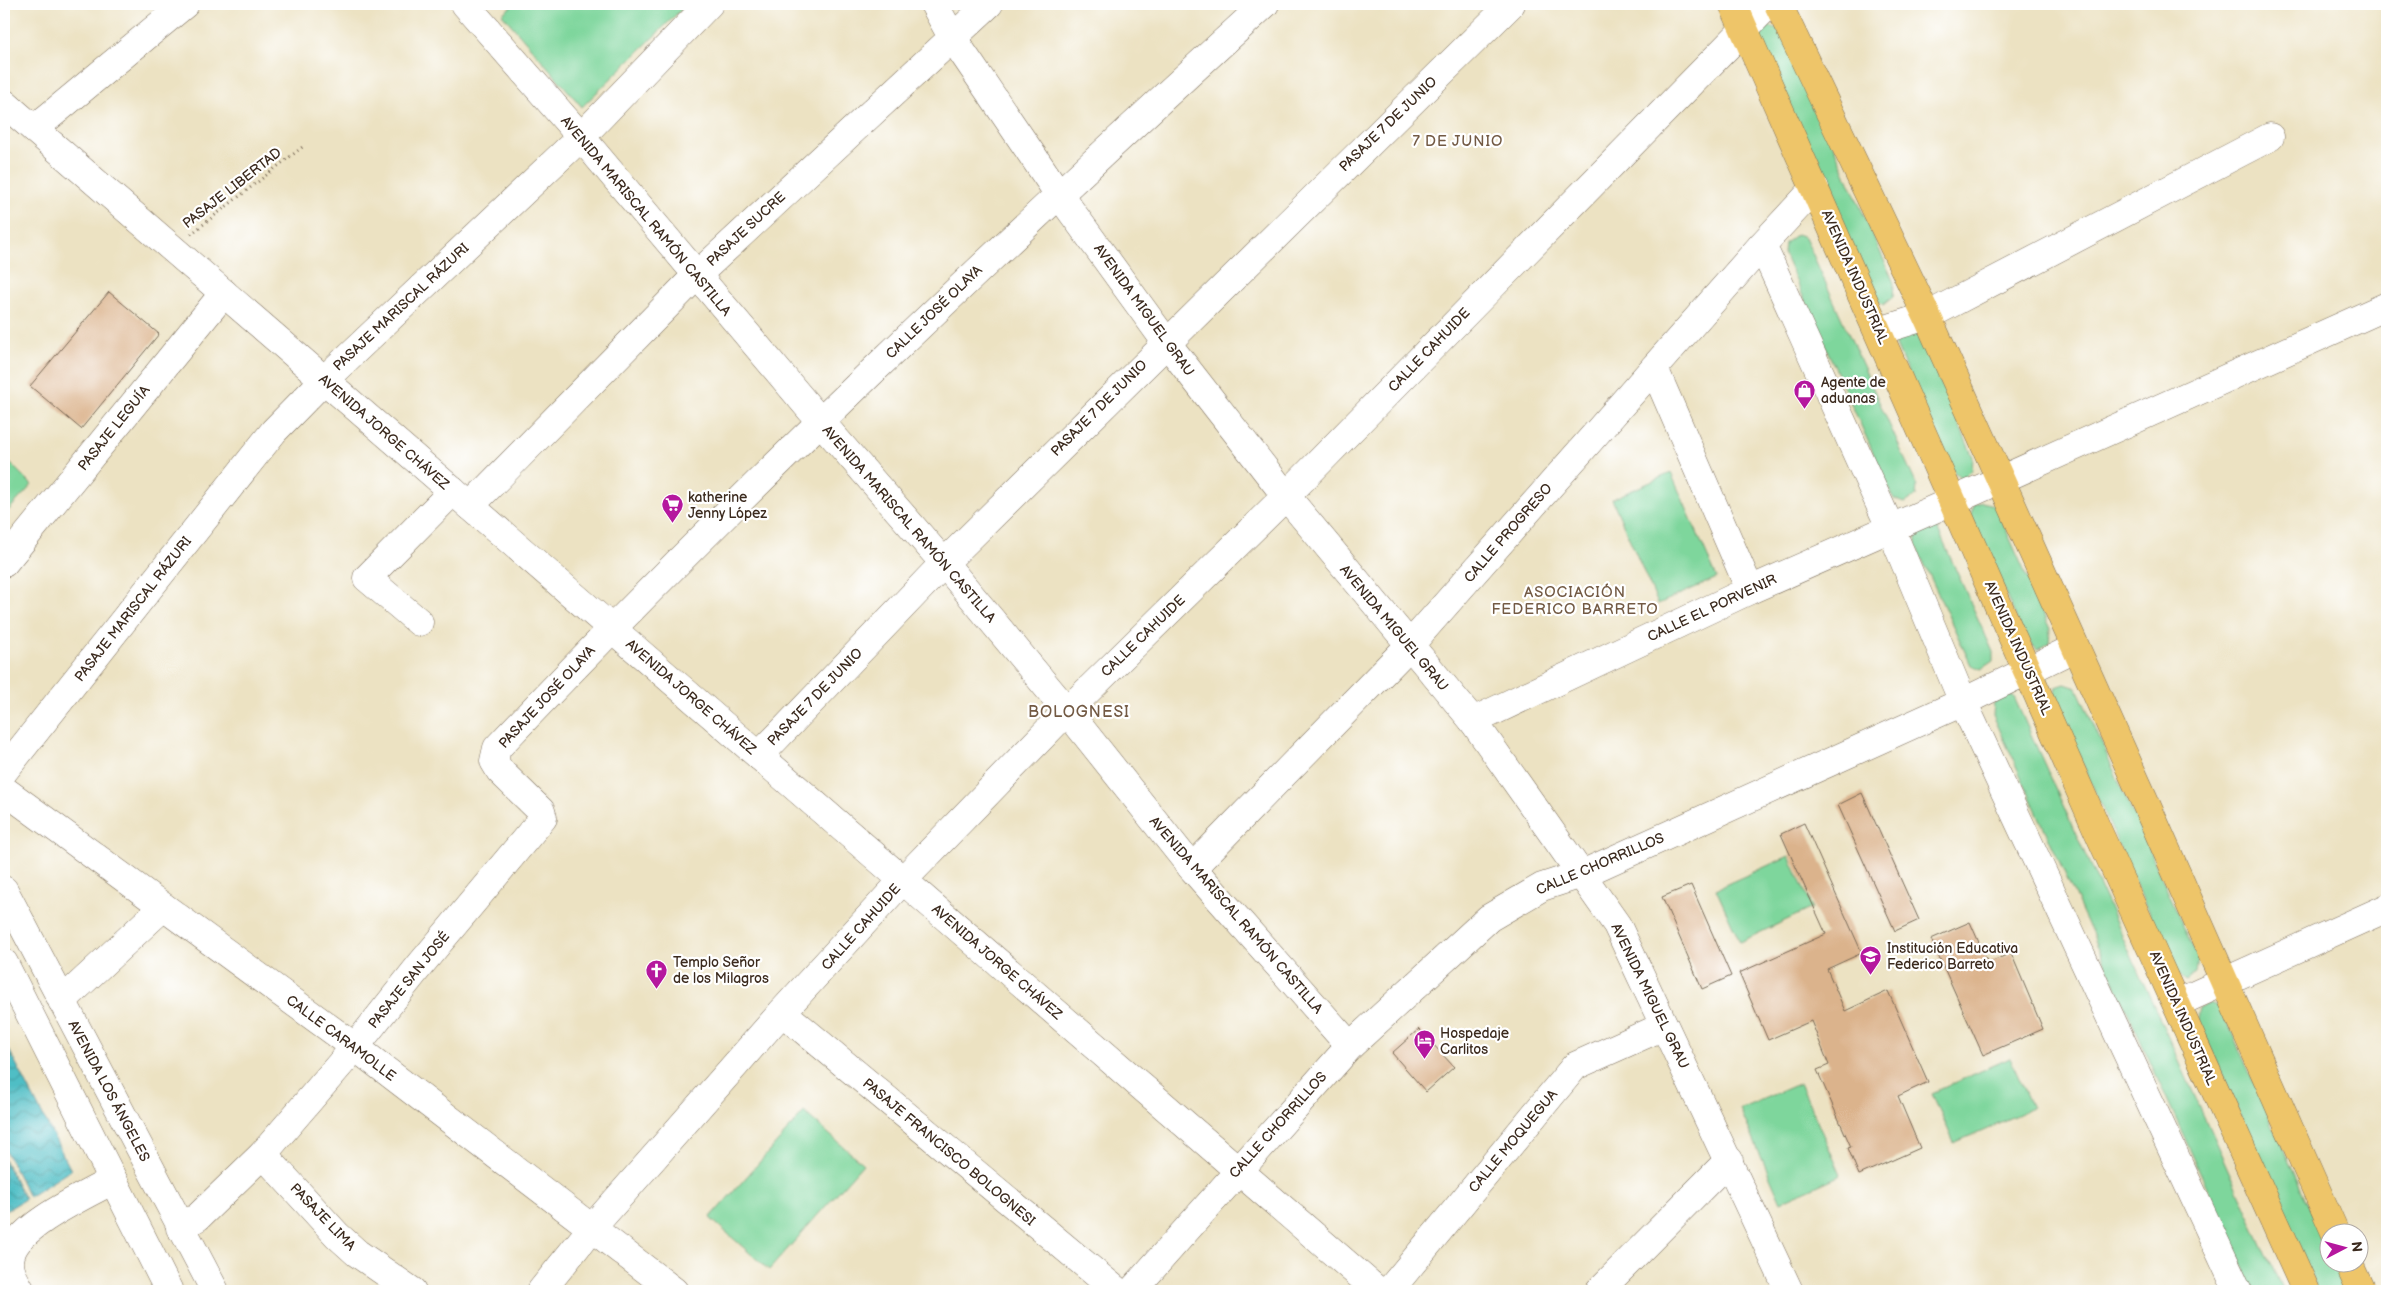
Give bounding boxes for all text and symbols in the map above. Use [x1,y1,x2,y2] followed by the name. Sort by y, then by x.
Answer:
[1336,73,1441,175] street label: PASAJE 7 DE JUNIO
[557,112,736,320] street label: AVENIDA MARISCAL RAMÓN CASTILLA
[1412,132,1504,151] district label: 7 DE JUNIO
[179,144,285,232] street label: PASAJE LIBERTAD
[703,188,789,270] street label: PASAJE SUCRE
[1818,207,1892,347] street label: AVENIDA INDUSTRIAL
[329,239,472,374] street label: PASAJE MARISCAL RÁZURI
[1090,241,1198,379] street label: AVENIDA MIGUEL GRAU
[882,261,986,362] street label: CALLE JOSÉ OLAYA
[1385,304,1473,396] street label: CALLE CAHUIDE
[1047,356,1151,460] street label: PASAJE 7 DE JUNIO
[315,370,454,494] street label: AVENIDA JORGE CHÁVEZ
[1821,374,1886,407] place label: Agente de aduanas
[1793,378,1817,409] shop icon: Agente de aduanas
[74,381,154,474] street label: PASAJE LEGUÍA
[819,421,1000,626] street label: AVENIDA MARISCAL RAMÓN CASTILLA
[1460,480,1556,586] street label: CALLE PROGRESO
[688,489,767,522] place label: katherine Jenny López
[660,493,684,524] supermarket icon: katherine Jenny López
[70,532,195,685] street label: PASAJE MARISCAL RÁZURI
[1336,561,1452,695] street label: AVENIDA MIGUEL GRAU
[1645,571,1779,645] street label: CALLE EL PORVENIR
[1981,578,2055,718] street label: AVENIDA INDUSTRIAL
[1491,583,1659,619] district label: ASOCIACIÓN FEDERICO BARRETO
[1097,592,1189,680] street label: CALLE CAHUIDE
[622,635,761,759] street label: AVENIDA JORGE CHÁVEZ
[494,641,599,752] street label: PASAJE JOSÉ OLAYA
[764,644,866,749] street label: PASAJE 7 DE JUNIO
[1028,703,1130,722] district label: BOLOGNESI
[1146,812,1327,1017] street label: AVENIDA MARISCAL RAMÓN CASTILLA
[1533,829,1667,899] street label: CALLE CHORRILLOS
[818,880,904,974] street label: CALLE CAHUIDE
[928,900,1067,1024] street label: AVENIDA JORGE CHÁVEZ
[1607,921,1693,1071] street label: AVENIDA MIGUEL GRAU
[364,927,453,1032] street label: PASAJE SAN JOSÉ
[1887,940,2018,973] place label: Institución Educativa Federico Barreto
[1859,944,1883,975] school or university icon: Institución Educativa Federico Barreto
[2146,948,2220,1088] street label: AVENIDA INDUSTRIAL
[673,954,769,987] place label: Templo Señor de los Milagros
[645,958,669,989] church icon: Templo Señor de los Milagros
[283,991,399,1085] street label: CALLE CARAMOLLE
[65,1017,154,1164] street label: AVENIDA LOS ÁNGELES
[1440,1025,1509,1058] place label: Hospedaje Carlitos
[1412,1029,1436,1060] hotel icon: Hospedaje Carlitos
[1226,1068,1330,1182] street label: CALLE CHORRILLOS
[859,1075,1039,1229] street label: PASAJE FRANCISCO BOLOGNESI
[1465,1086,1561,1196] street label: CALLE MOQUEGUA
[287,1180,360,1255] street label: PASAJE LIMA
[2318,1222,2368,1272] north arrow
[2347,1241,2365,1253] text: N

